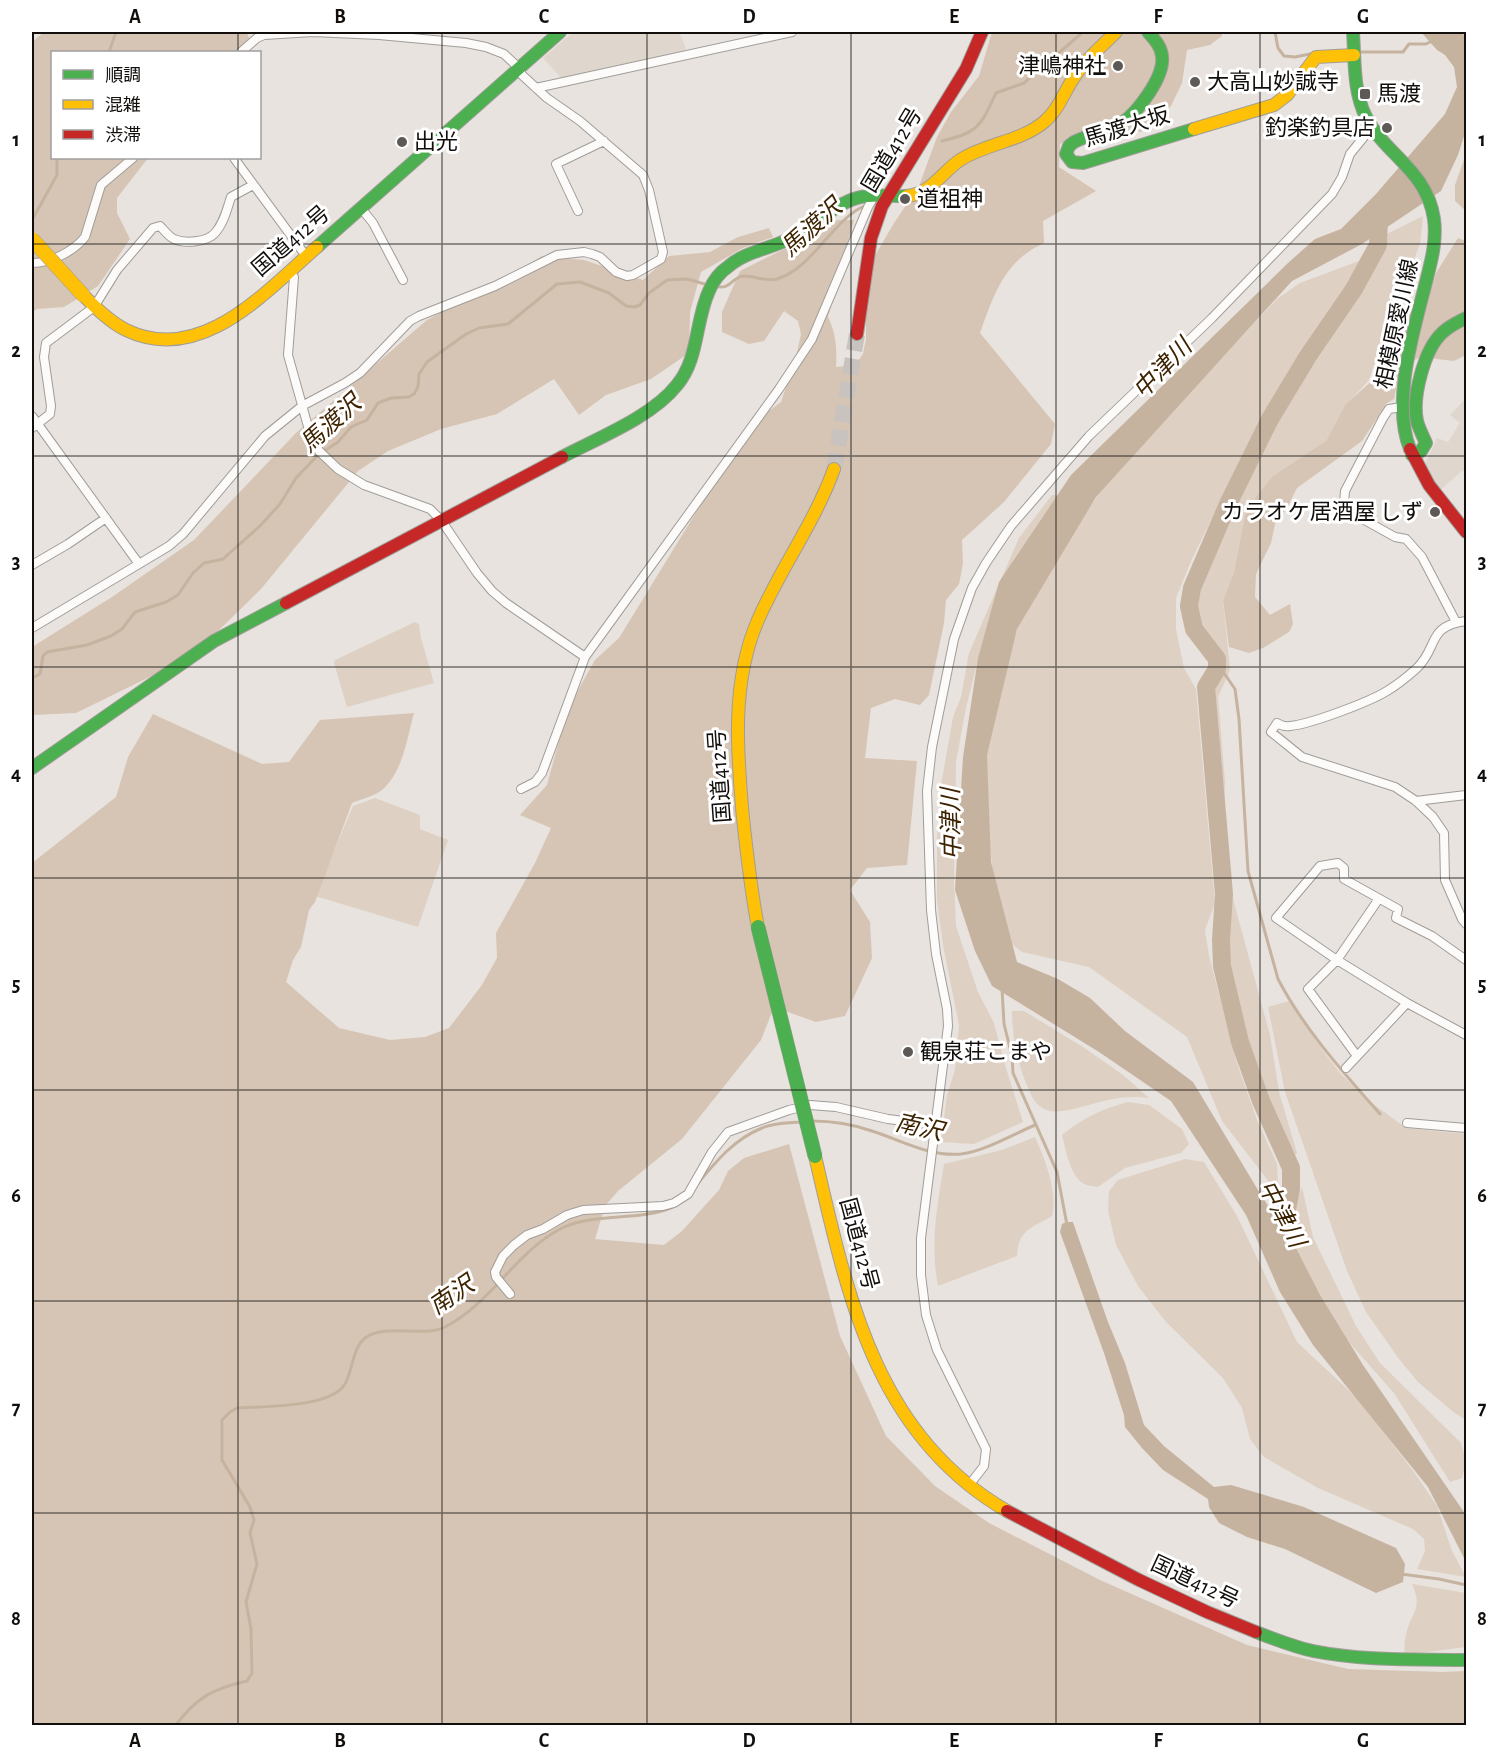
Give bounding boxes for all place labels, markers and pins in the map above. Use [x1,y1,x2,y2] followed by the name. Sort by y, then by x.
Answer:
[1018,54,1106,77] place label: 津嶋神社
[1111,59,1125,73] marker: 津嶋神社
[1207,70,1339,93] place label: 大高山妙誠寺
[1188,75,1202,89] marker: 大高山妙誠寺
[1377,82,1421,105] place label: 馬渡
[1358,87,1372,101] marker: 馬渡
[1265,116,1375,139] place label: 釣楽釣具店
[1380,121,1394,135] marker: 釣楽釣具店
[414,130,458,153] place label: 出光
[395,135,409,149] marker: 出光
[917,187,983,210] place label: 道祖神
[898,192,912,206] marker: 道祖神
[1222,500,1423,523] place label: カラオケ居酒屋 しず
[1428,505,1442,519] marker: カラオケ居酒屋 しず
[920,1040,1052,1063] place label: 観泉荘こまや
[901,1045,915,1059] marker: 観泉荘こまや

